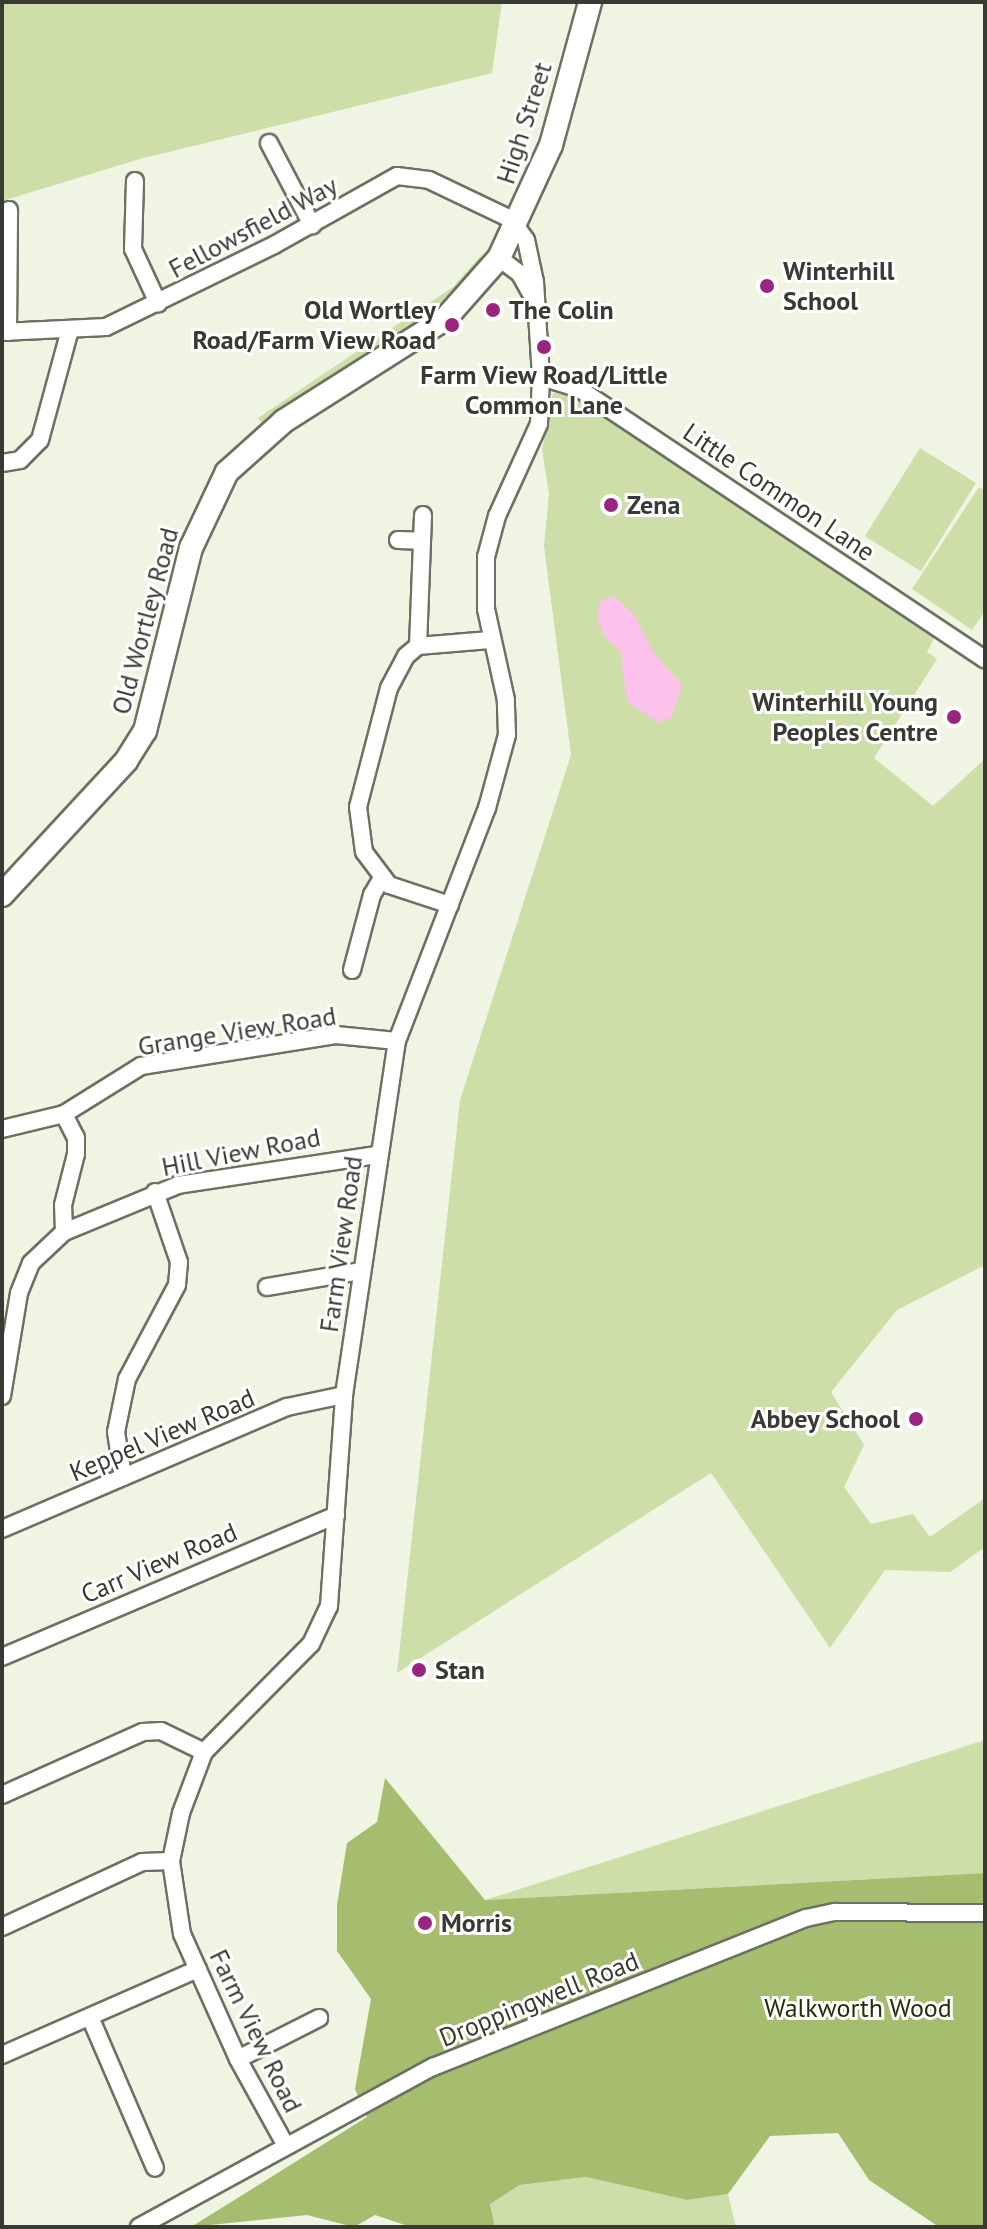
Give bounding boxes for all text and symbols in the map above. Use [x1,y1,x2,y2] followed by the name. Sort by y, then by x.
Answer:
[490,58,558,188] street label: High Street
[163,169,343,285] street label: Fellowsfield Way
[783,255,894,316] place label: Winterhill School
[758,277,776,295] marker: Winterhill School
[191,294,436,356] place label: Old Wortley Road/Farm View Road
[509,294,614,326] place label: The Colin
[484,301,502,319] marker: The Colin
[443,316,461,334] marker: Old Wortley Road/Farm View Road
[535,338,553,356] marker: Farm View Road/Little Common Lane
[420,359,668,420] place label: Farm View Road/Little Common Lane
[677,416,881,568] street label: Little Common Lane
[627,489,680,521] place label: Zena
[602,496,620,514] marker: Zena
[105,524,185,718] street label: Old Wortley Road
[751,686,938,748] place label: Winterhill Young Peoples Centre
[945,708,963,726] marker: Winterhill Young Peoples Centre
[135,1000,339,1062] street label: Grange View Road
[158,1121,324,1183] street label: Hill View Road
[313,1153,369,1335] street label: Farm View Road
[64,1382,260,1488] street label: Keppel View Road
[750,1403,900,1435] place label: Abbey School
[907,1410,925,1428] marker: Abbey School
[76,1516,242,1610] street label: Carr View Road
[435,1654,485,1686] place label: Stan
[410,1661,428,1679] marker: Stan
[441,1907,512,1939] place label: Morris
[416,1914,434,1932] marker: Morris
[203,1944,309,2118] street label: Farm View Road
[435,1945,643,2053] street label: Droppingwell Road
[764,1992,952,2024] park label: Walkworth Wood

